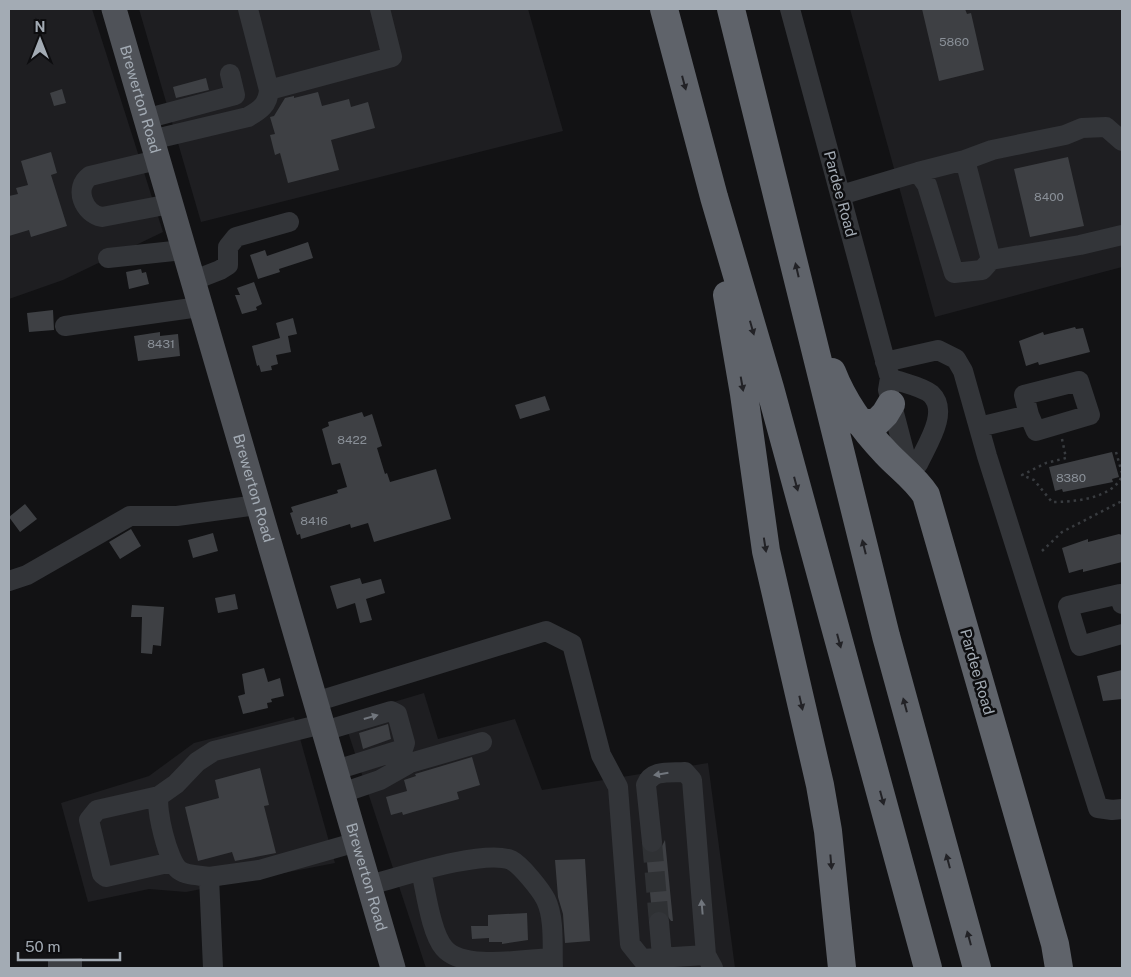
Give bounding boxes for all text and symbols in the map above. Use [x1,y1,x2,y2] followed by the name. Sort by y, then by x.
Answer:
[15,15,65,65] north arrow
[35,19,45,35] text: N
[939,35,969,49] house number: 5860
[117,43,165,155] street label: Brewerton Road
[680,76,688,91] one-way arrow
[821,149,860,239] street label: Pardee Road
[1034,190,1064,204] house number: 8400
[793,263,801,278] one-way arrow
[749,320,757,335] one-way arrow
[147,337,175,351] house number: 8431
[739,376,747,392] one-way arrow
[230,432,278,544] street label: Brewerton Road
[337,433,367,447] house number: 8422
[1056,471,1086,485] house number: 8380
[793,477,801,492] one-way arrow
[300,514,328,528] house number: 8416
[761,537,769,553] one-way arrow
[860,540,868,555] one-way arrow
[957,627,998,717] street label: Pardee Road
[836,634,844,649] one-way arrow
[797,695,805,710] one-way arrow
[901,697,909,712] one-way arrow
[363,713,378,721] one-way arrow
[652,771,668,779] one-way arrow
[878,790,886,805] one-way arrow
[343,821,391,933] street label: Brewerton Road
[944,854,952,869] one-way arrow
[827,855,835,871] one-way arrow
[698,898,706,914] one-way arrow
[18,930,120,962] scale bar
[965,931,973,946] one-way arrow
[25,938,60,955] text: 50 m

